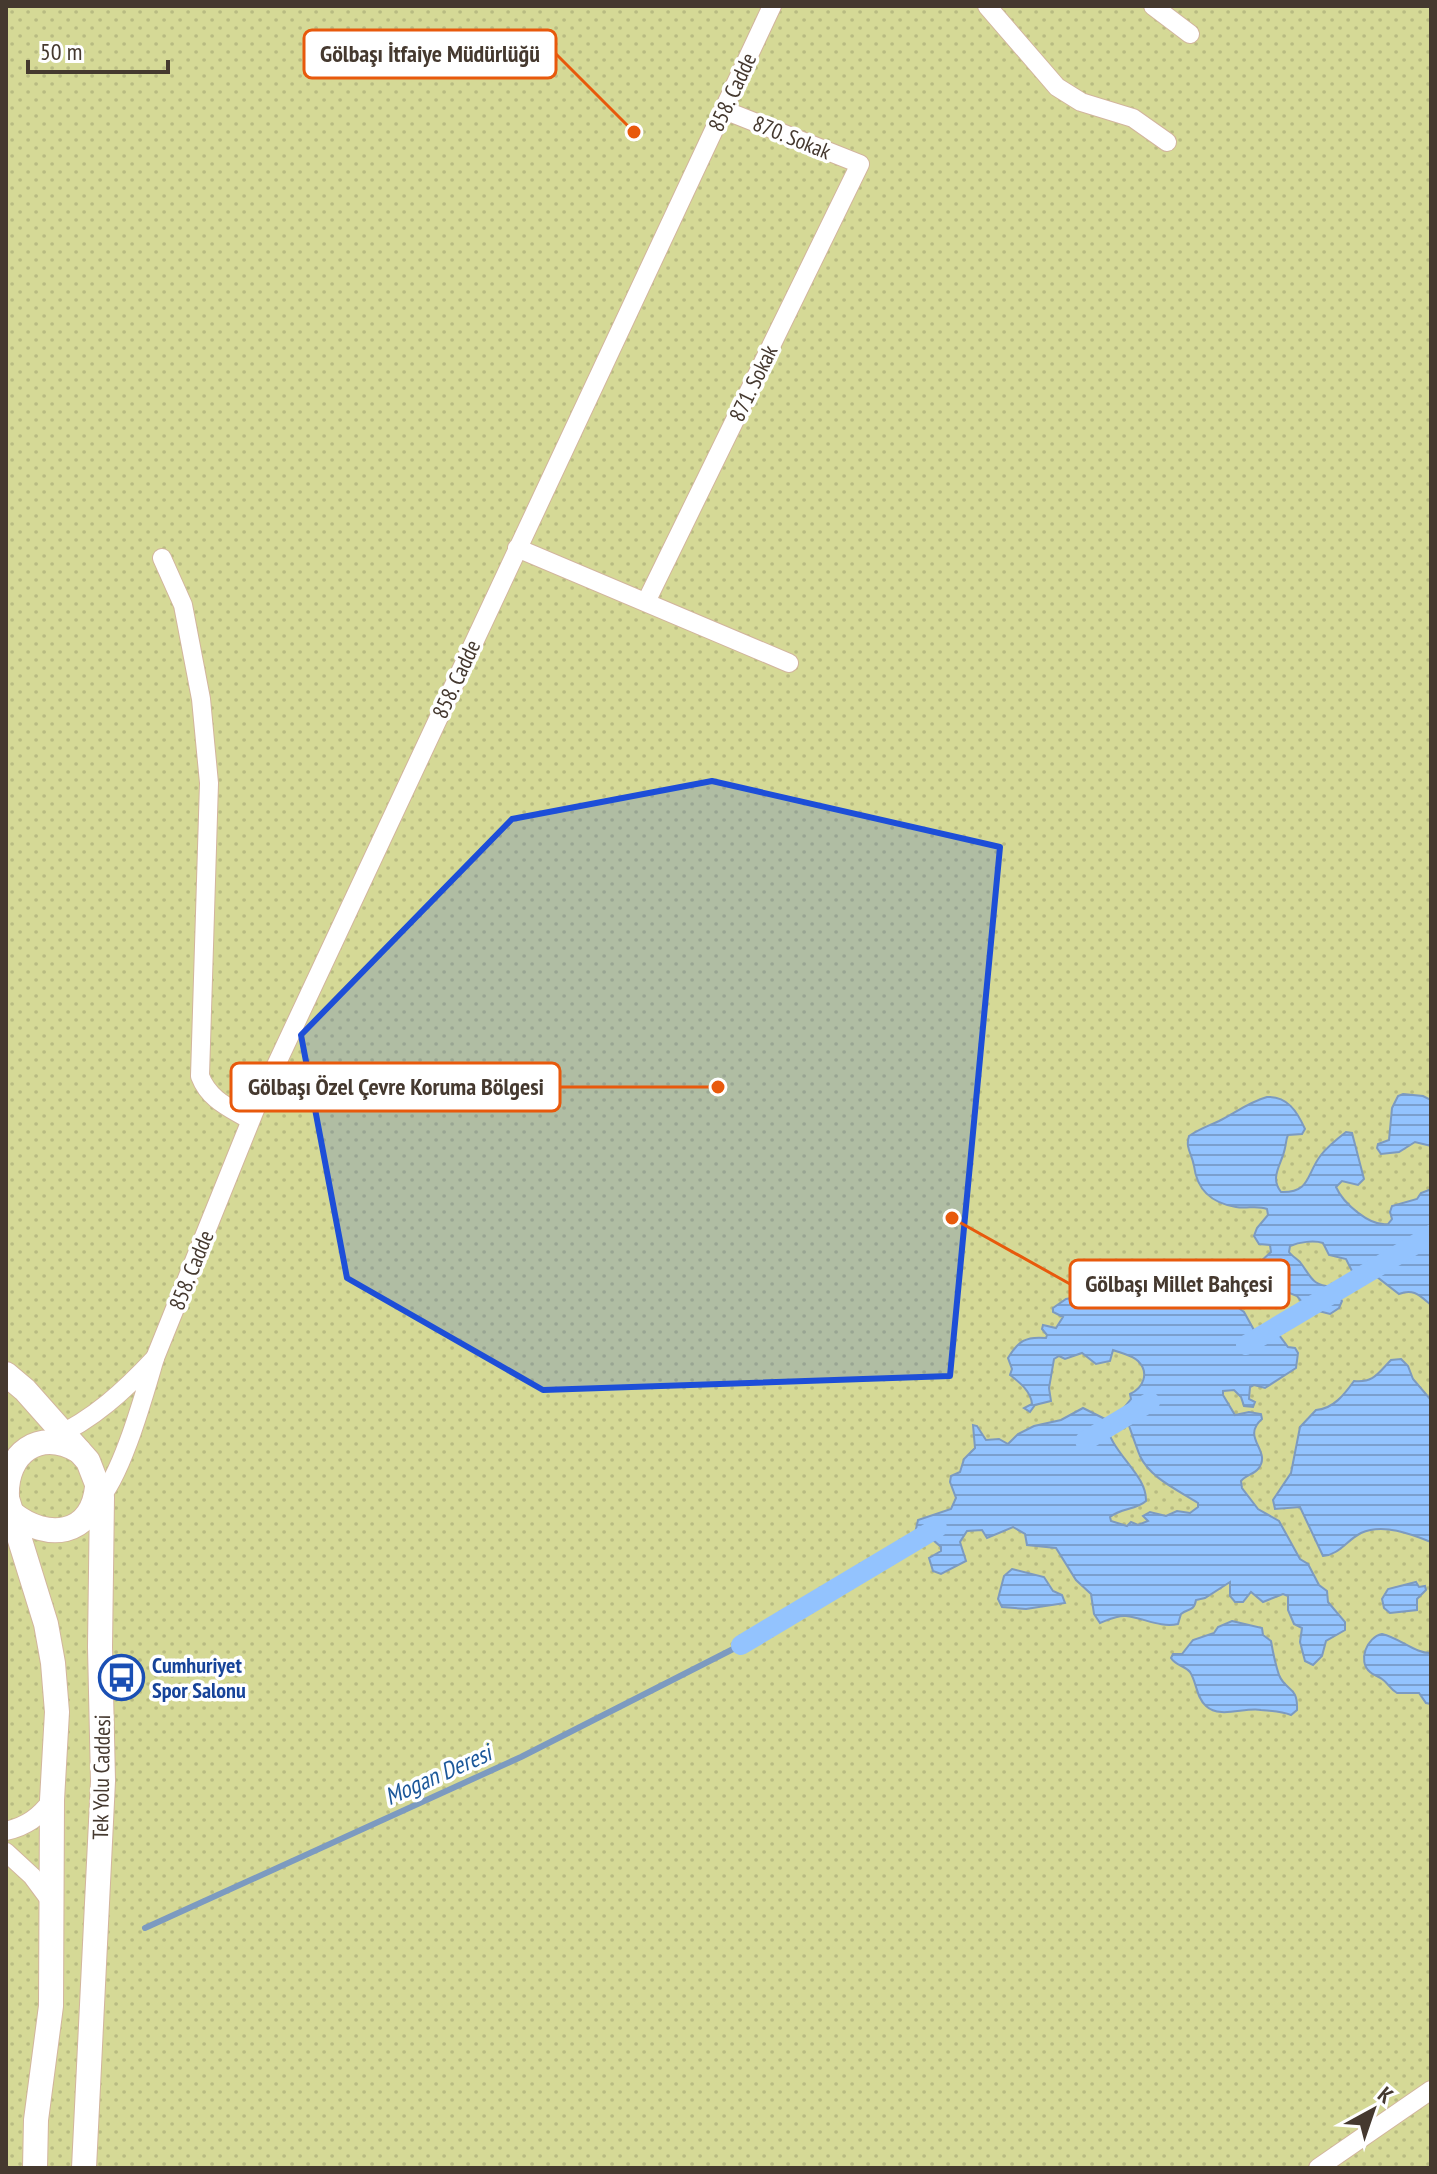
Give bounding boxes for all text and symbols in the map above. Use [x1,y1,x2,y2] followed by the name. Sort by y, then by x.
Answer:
[28,24,168,74] scale bar
[304,30,556,78] callout: Gölbaşı İtfaiye Müdürlüğü
[40,36,82,67] text: 50 m
[320,38,540,69] text: Gölbaşı İtfaiye Müdürlüğü
[702,48,762,136] street label: 858. Cadde
[749,109,836,165] street label: 870. Sokak
[723,340,784,426] street label: 871. Sokak
[426,635,486,723] street label: 858. Cadde
[231,1063,560,1111] callout: Gölbaşı Özel Çevre Koruma Bölgesi
[248,1071,544,1102] text: Gölbaşı Özel Çevre Koruma Bölgesi
[162,1226,220,1314] street label: 858. Cadde
[1070,1260,1289,1308] callout: Gölbaşı Millet Bahçesi
[1085,1268,1273,1299] text: Gölbaşı Millet Bahçesi
[152,1651,246,1704] place label: Cumhuriyet Spor Salonu
[97,1654,145,1702] bus stop icon: Cumhuriyet Spor Salonu
[86,1714,116,1840] street label: Tek Yolu Caddesi
[380,1736,499,1812] water label: Mogan Deresi
[1333,2070,1413,2150] north arrow
[1372,2080,1400,2109] text: K

